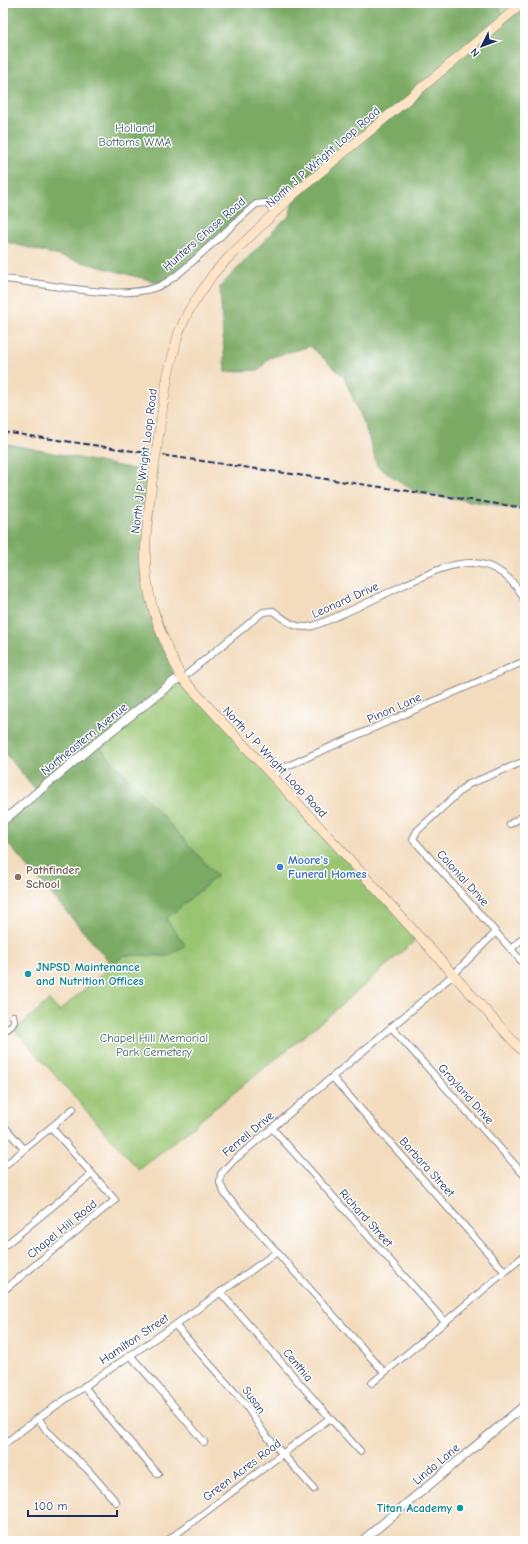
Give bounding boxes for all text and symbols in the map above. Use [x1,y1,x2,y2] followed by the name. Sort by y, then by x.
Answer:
[462,26,502,66] north arrow
[468,45,482,59] text: N
[263,104,383,210] street label: North J P Wright Loop Road
[99,121,171,149] park label: Holland Bottoms WMA
[160,194,248,274] street label: Hunters Chase Road
[128,388,160,534] street label: North J P Wright Loop Road
[309,579,381,621] street label: Leonard Drive
[365,690,423,726] street label: Pinon Lane
[38,700,130,778] street label: Northeastern Avenue
[220,704,330,820] street label: North J P Wright Loop Road
[434,847,492,909] street label: Colonial Drive
[288,853,367,881] place label: Moore's Funeral Homes
[275,862,285,872] marker: Moore's Funeral Homes
[26,863,79,891] place label: Pathfinder School
[13,872,23,882] marker: Pathfinder School
[36,960,144,988] place label: JNPSD Maintenance and Nutrition Offices
[23,969,33,979] marker: JNPSD Maintenance and Nutrition Offices
[100,1031,208,1059] park label: Chapel Hill Memorial Park Cemetery
[435,1061,497,1127] street label: Grayland Drive
[220,1109,276,1159] street label: Ferrell Drive
[396,1134,458,1200] street label: Barbara Street
[336,1186,396,1250] street label: Richard Street
[24,1197,100,1261] street label: Chapel Hill Road
[97,1310,172,1367] street label: Hamilton Street
[280,1346,316,1384] street label: Centhia
[239,1384,269,1416] street label: Susan
[200,1436,284,1504] street label: Green Acres Road
[410,1440,462,1488] street label: Linda Lane
[28,1492,117,1518] scale bar
[34,1499,67,1513] text: 100 m
[377,1501,452,1515] place label: Titan Academy
[455,1503,465,1513] marker: Titan Academy

